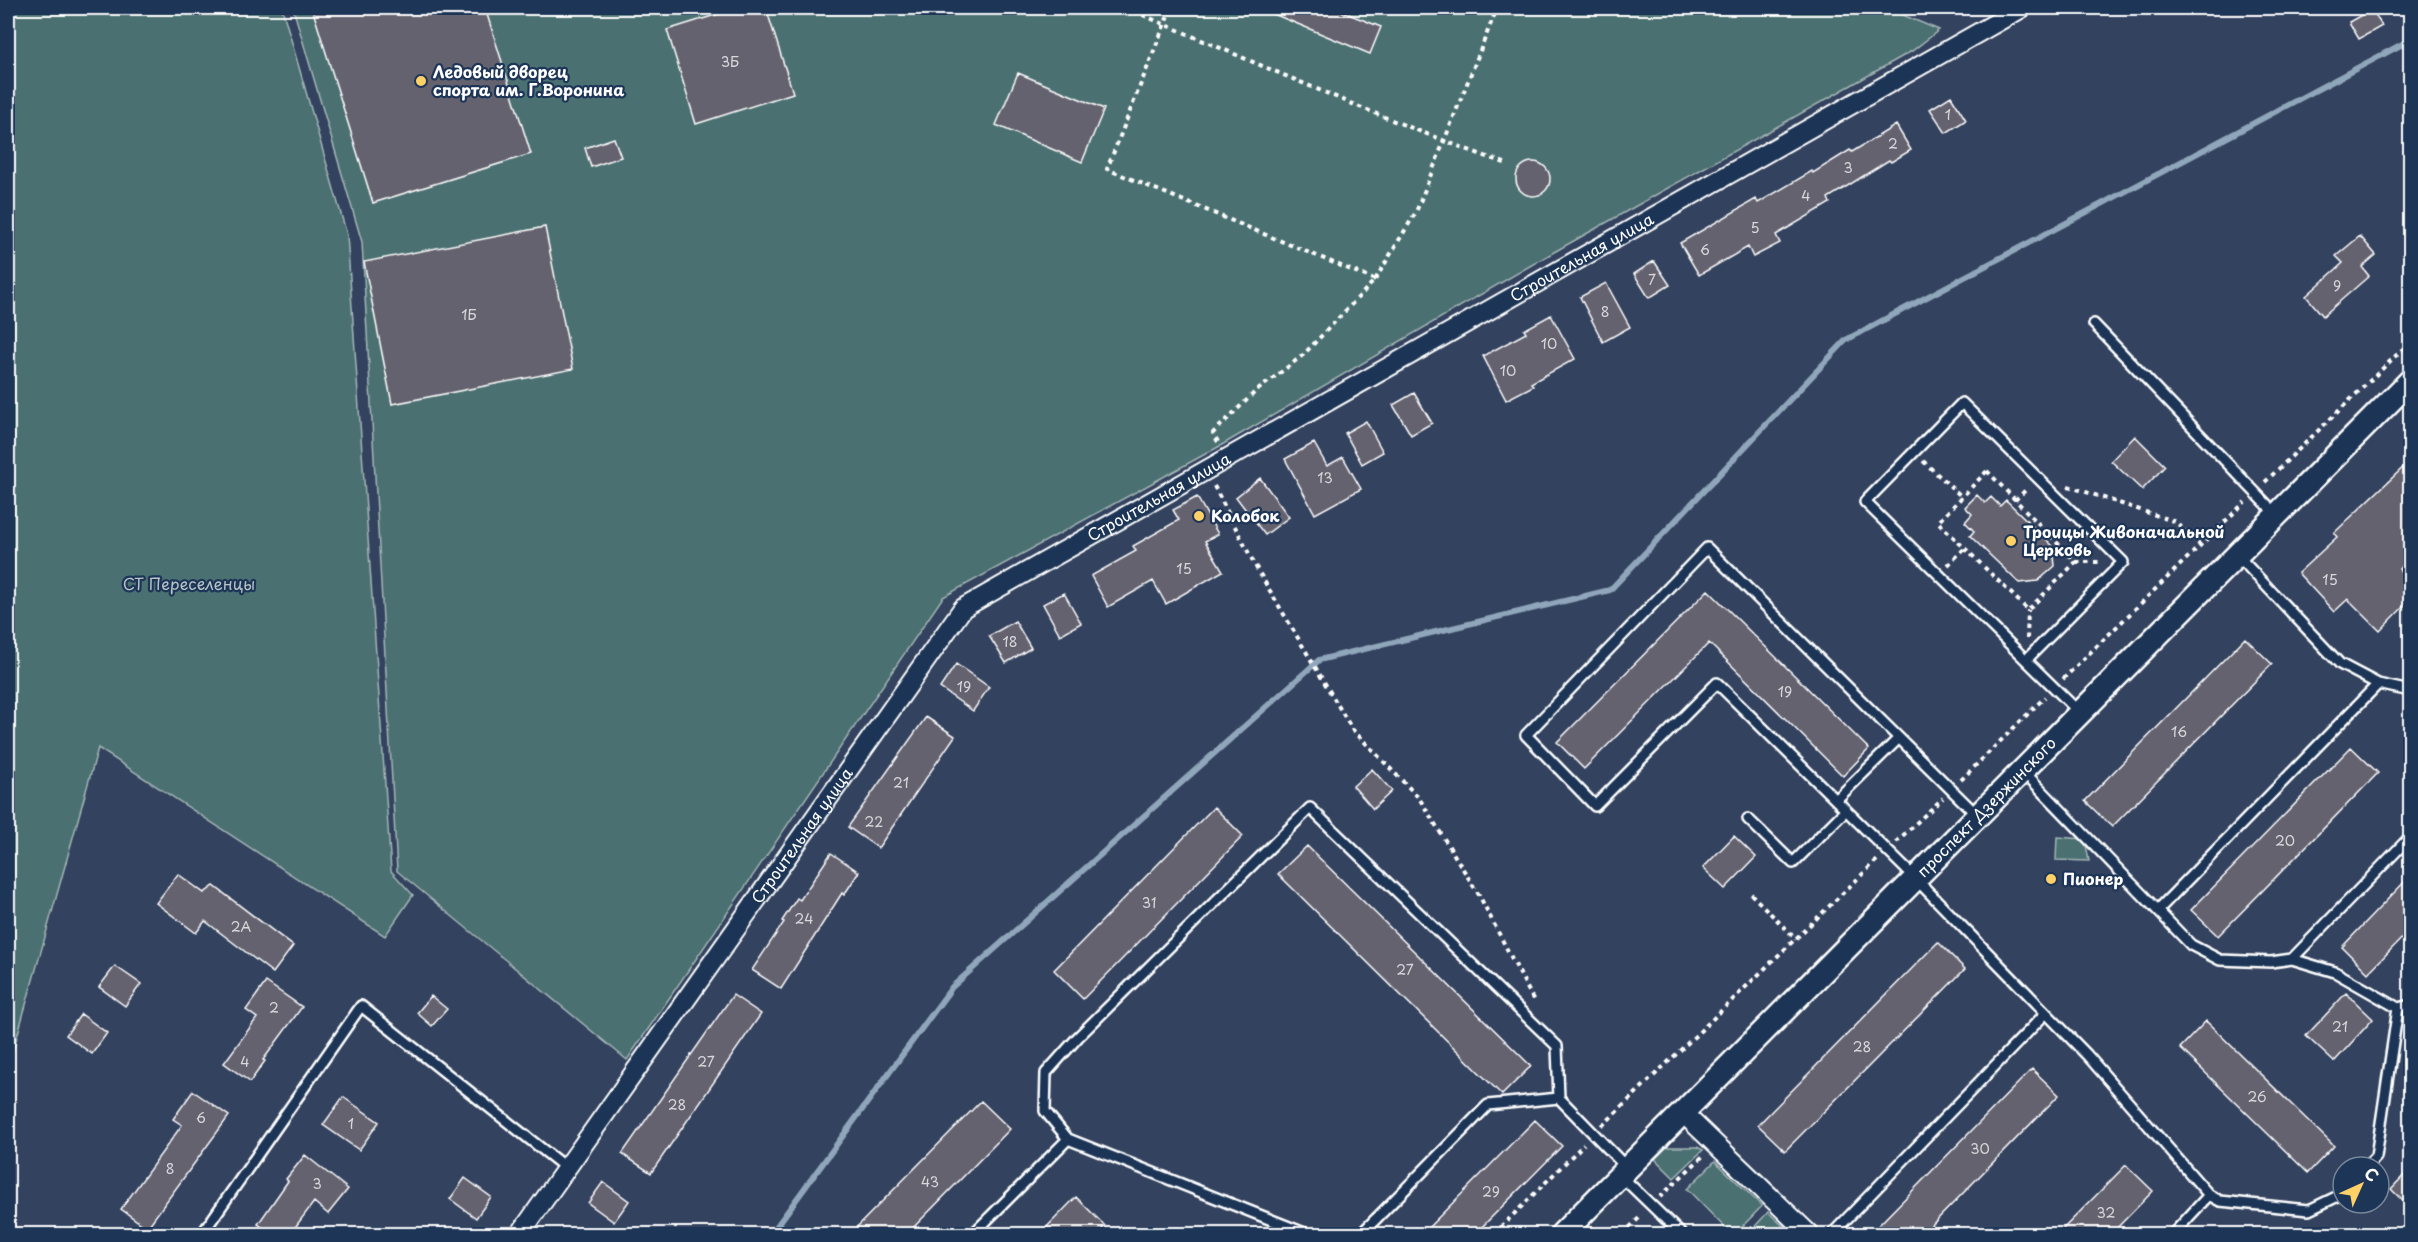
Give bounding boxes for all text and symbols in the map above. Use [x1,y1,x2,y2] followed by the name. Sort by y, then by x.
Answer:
[721,51,739,72] house number: 3Б
[433,59,624,101] place label: Ледовый дворец спорта им. Г.Воронина
[414,74,428,88] marker: Ледовый дворец спорта им. Г.Воронина
[1945,104,1951,125] house number: 1
[1888,133,1898,154] house number: 2
[1843,157,1853,178] house number: 3
[1801,185,1811,206] house number: 4
[1505,206,1657,307] street label: Строительная улица
[1750,217,1760,238] house number: 5
[1700,239,1710,260] house number: 6
[1648,269,1656,290] house number: 7
[2333,275,2341,296] house number: 9
[1601,301,1609,322] house number: 8
[461,304,477,325] house number: 1Б
[1541,333,1557,354] house number: 10
[1500,360,1516,381] house number: 10
[1082,446,1235,546] street label: Строительная улица
[1317,467,1333,488] house number: 13
[1211,503,1280,527] place label: Колобок
[1192,509,1206,523] marker: Колобок
[2023,519,2225,561] place label: Троицы Живоначальной Церковь
[2004,534,2018,548] marker: Троицы Живоначальной Церковь
[1176,558,1192,579] house number: 15
[2322,569,2338,590] house number: 15
[123,571,255,595] park label: СТ Переселенцы
[1002,631,1018,652] house number: 18
[957,676,971,697] house number: 19
[1778,681,1792,702] house number: 19
[2171,721,2187,742] house number: 16
[1910,731,2061,882] street label: проспект Дзержинского
[745,762,858,908] street label: Строительная улица
[893,772,909,793] house number: 21
[865,811,883,832] house number: 22
[2275,830,2295,851] house number: 20
[2063,866,2124,890] place label: Пионер
[2044,872,2058,886] marker: Пионер
[1142,892,1156,913] house number: 31
[795,908,813,929] house number: 24
[231,916,252,937] house number: 2А
[1396,959,1414,980] house number: 27
[269,997,279,1018] house number: 2
[2332,1016,2348,1037] house number: 21
[1853,1036,1871,1057] house number: 28
[240,1051,250,1072] house number: 4
[697,1051,715,1072] house number: 27
[2247,1086,2267,1107] house number: 26
[668,1094,686,1115] house number: 28
[196,1107,206,1128] house number: 6
[348,1113,354,1134] house number: 1
[1970,1138,1990,1159] house number: 30
[2331,1155,2391,1215] north arrow
[166,1158,174,1179] house number: 8
[2360,1161,2385,1186] text: С
[921,1171,939,1192] house number: 43
[312,1173,322,1194] house number: 3
[1482,1181,1500,1202] house number: 29
[2097,1202,2115,1223] house number: 32

